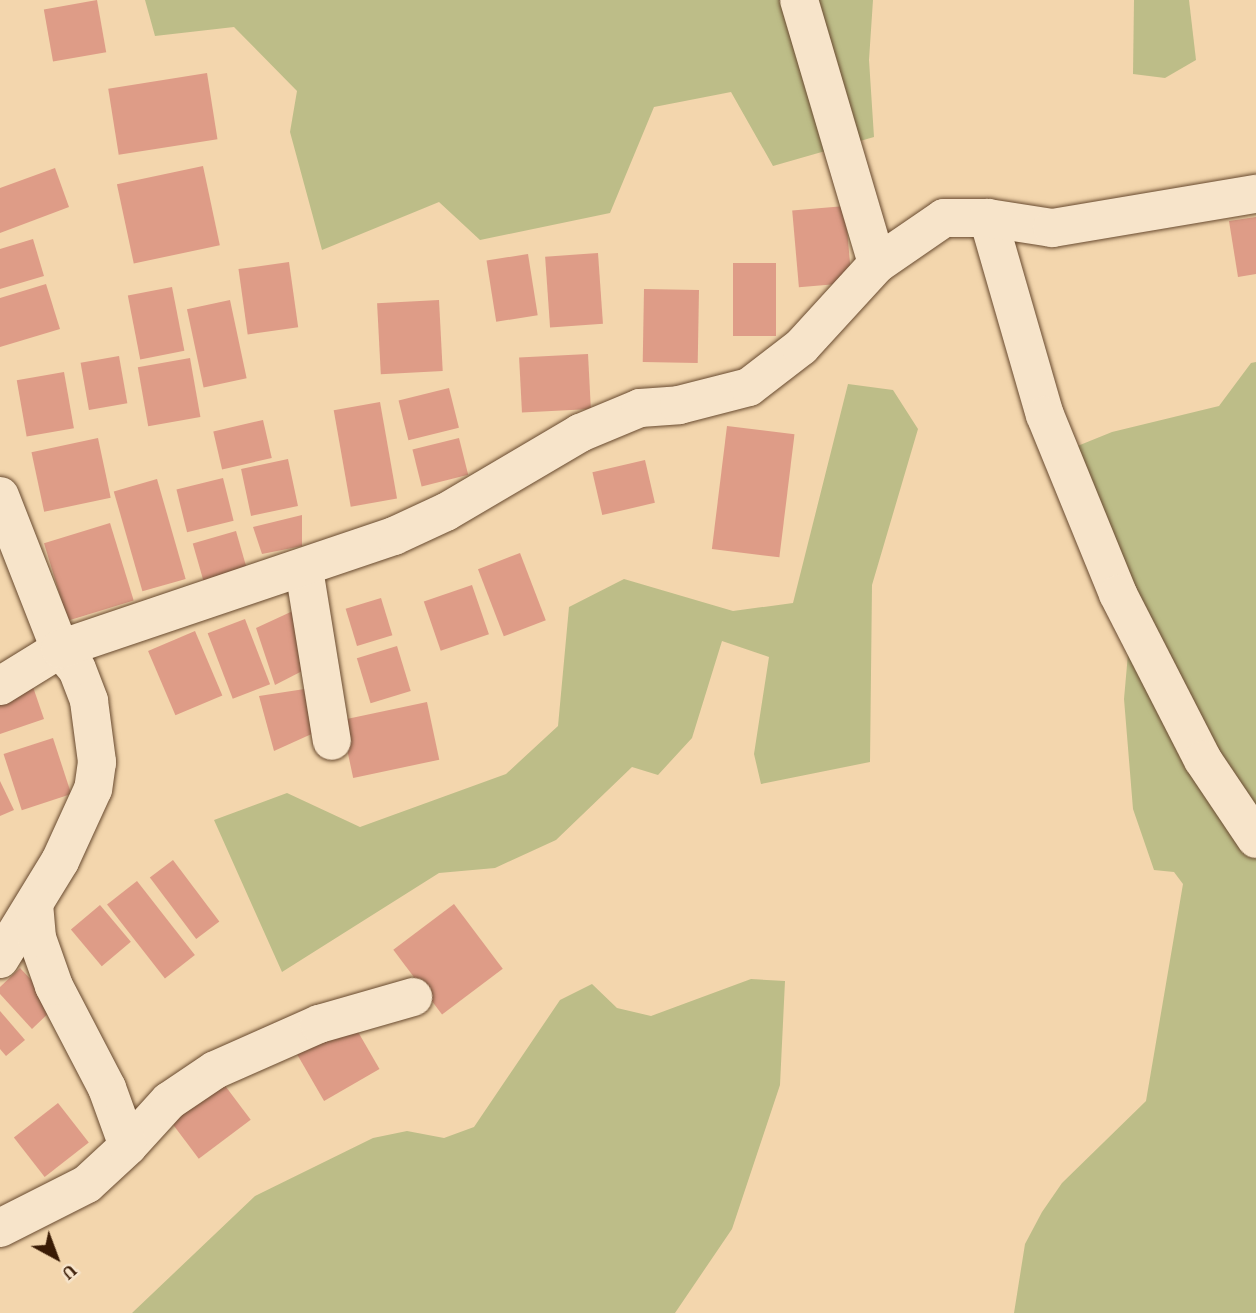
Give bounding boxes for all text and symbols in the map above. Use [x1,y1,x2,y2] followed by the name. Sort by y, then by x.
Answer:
[21,1222,91,1292] north arrow
[56,1258,84,1288] text: U

